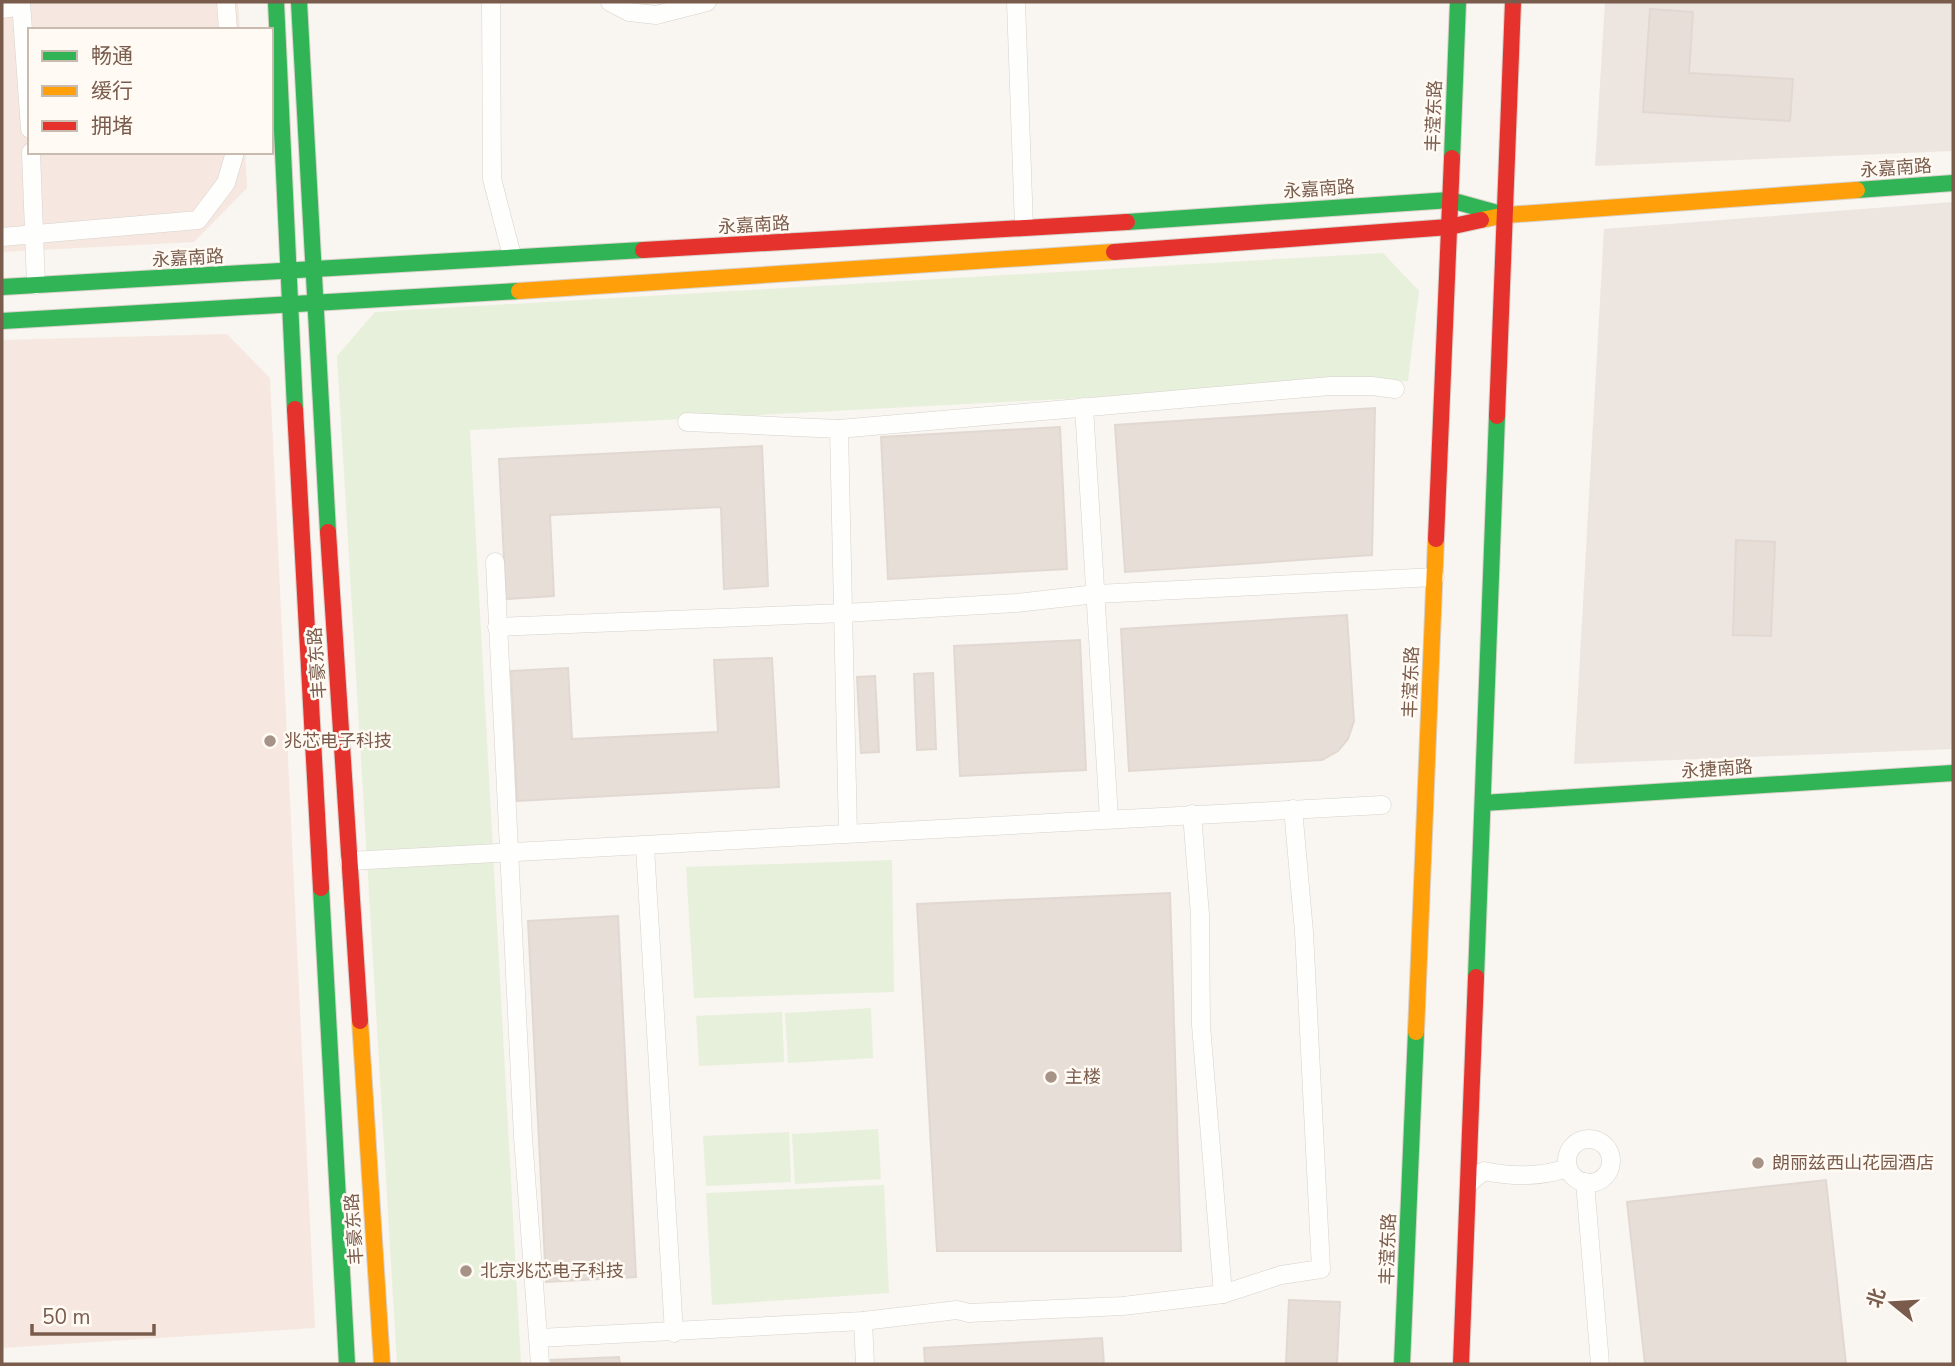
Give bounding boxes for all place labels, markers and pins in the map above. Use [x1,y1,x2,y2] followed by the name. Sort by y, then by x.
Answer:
[284,729,392,753] place label: 兆芯电子科技
[262,733,278,749] marker: 兆芯电子科技
[1065,1065,1101,1089] place label: 主楼
[1043,1069,1059,1085] marker: 主楼
[1772,1151,1934,1175] place label: 朗丽兹西山花园酒店
[1750,1155,1766,1171] marker: 朗丽兹西山花园酒店
[480,1259,624,1283] place label: 北京兆芯电子科技
[458,1263,474,1279] marker: 北京兆芯电子科技

